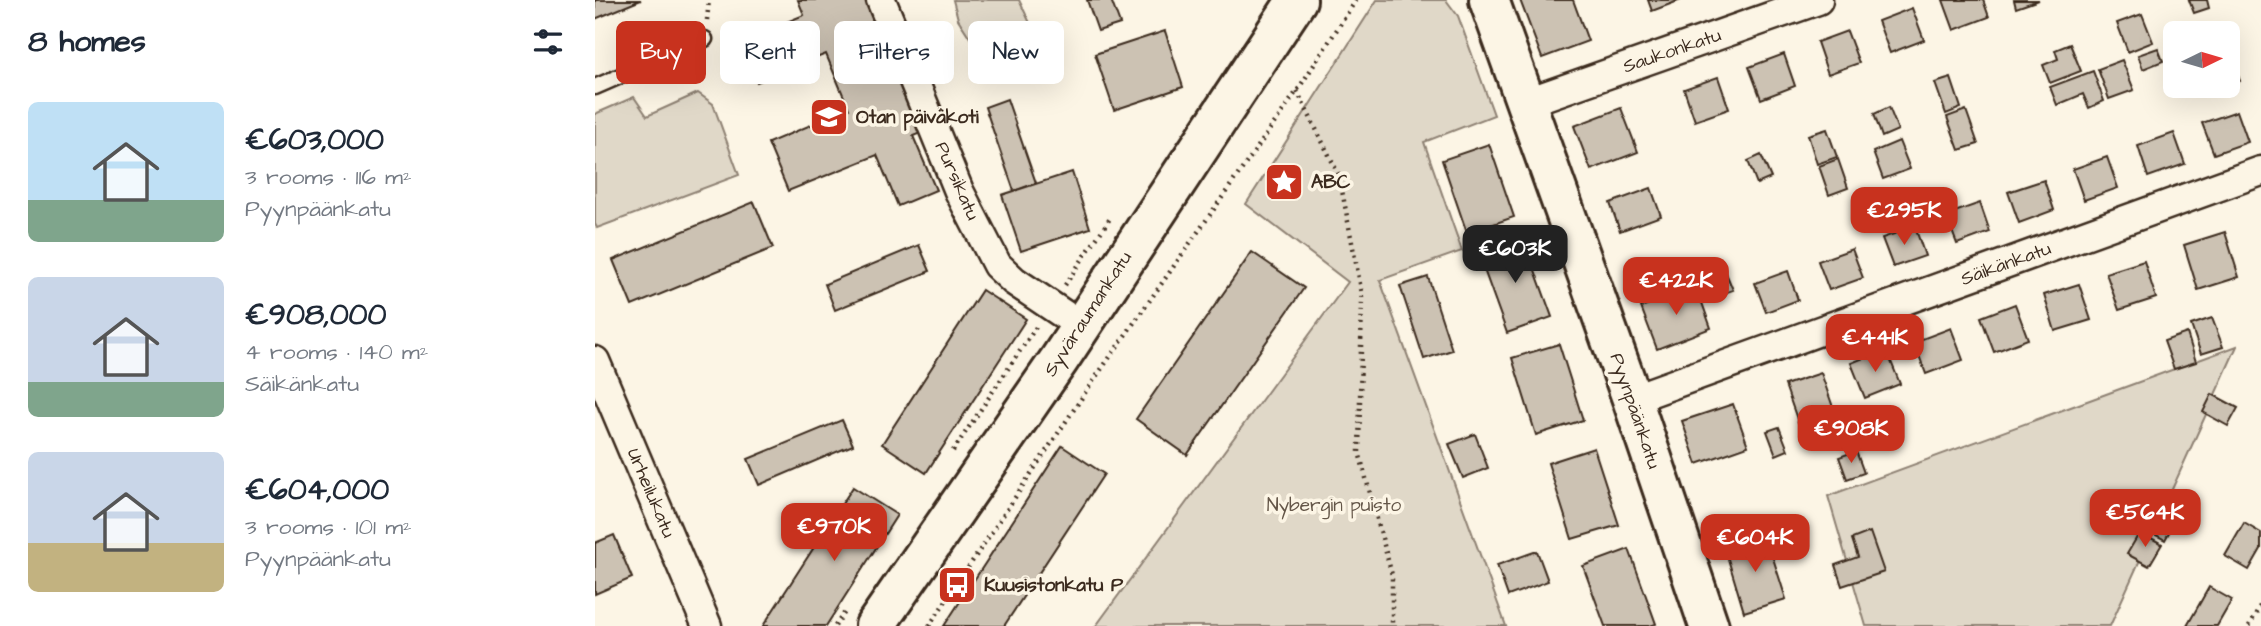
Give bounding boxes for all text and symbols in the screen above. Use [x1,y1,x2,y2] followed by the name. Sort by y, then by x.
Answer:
[28,21,146,63] text: 8 homes
[616,21,706,84] chip: Buy
[720,21,820,84] chip: Rent
[834,21,954,84] chip: Filters
[968,21,1064,84] chip: New
[2163,21,2240,98] north arrow
[2163,21,2240,98] map controls
[1619,22,1725,80] street label: Saukonkatu
[529,23,567,61] icon: filters
[808,96,850,138] school or university icon: Otan päiväkoti
[856,104,979,131] place label: Otan päiväkoti
[245,119,384,161] text: €603,000
[84,130,168,214] icon: home
[928,137,986,225] street label: Pursikatu
[245,161,412,193] text: 3 rooms · 116 m²
[1263,161,1305,203] place icon: ABC
[1311,169,1351,196] place label: ABC
[1855,188,1953,247] pin: €295K
[245,193,391,225] text: Pyynpäänkatu
[1867,194,1941,226] text: €295K
[1466,226,1564,285] pin: €603K
[1479,232,1551,264] text: €603K
[1957,235,2055,293] street label: Säikänkatu
[1037,246,1140,383] street label: Syväraumankatu
[1627,258,1725,317] pin: €422K
[1639,264,1713,296] text: €422K
[245,294,386,336] text: €908,000
[84,305,168,389] icon: home
[1826,314,1924,374] pin: €441K
[1842,321,1908,353] text: €441K
[245,336,428,368] text: 4 rooms · 140 m²
[1602,350,1668,473] street label: Pyynpäänkatu
[245,368,359,400] text: Säikänkatu
[1802,406,1900,465] pin: €908K
[1814,412,1888,444] text: €908K
[620,444,682,542] street label: Urheilukatu
[245,469,389,511] text: €604,000
[84,480,168,564] icon: home
[2096,490,2194,549] pin: €564K
[1267,492,1402,520] park label: Nybergin puisto
[2106,496,2184,528] text: €564K
[785,504,883,563] pin: €970K
[797,510,871,542] text: €970K
[245,511,412,543] text: 3 rooms · 101 m²
[1706,514,1804,574] pin: €604K
[1717,521,1793,553] text: €604K
[245,543,391,575] text: Pyynpäänkatu
[936,564,978,606] bus stop icon: Kuusistonkatu P
[984,572,1124,599] place label: Kuusistonkatu P

